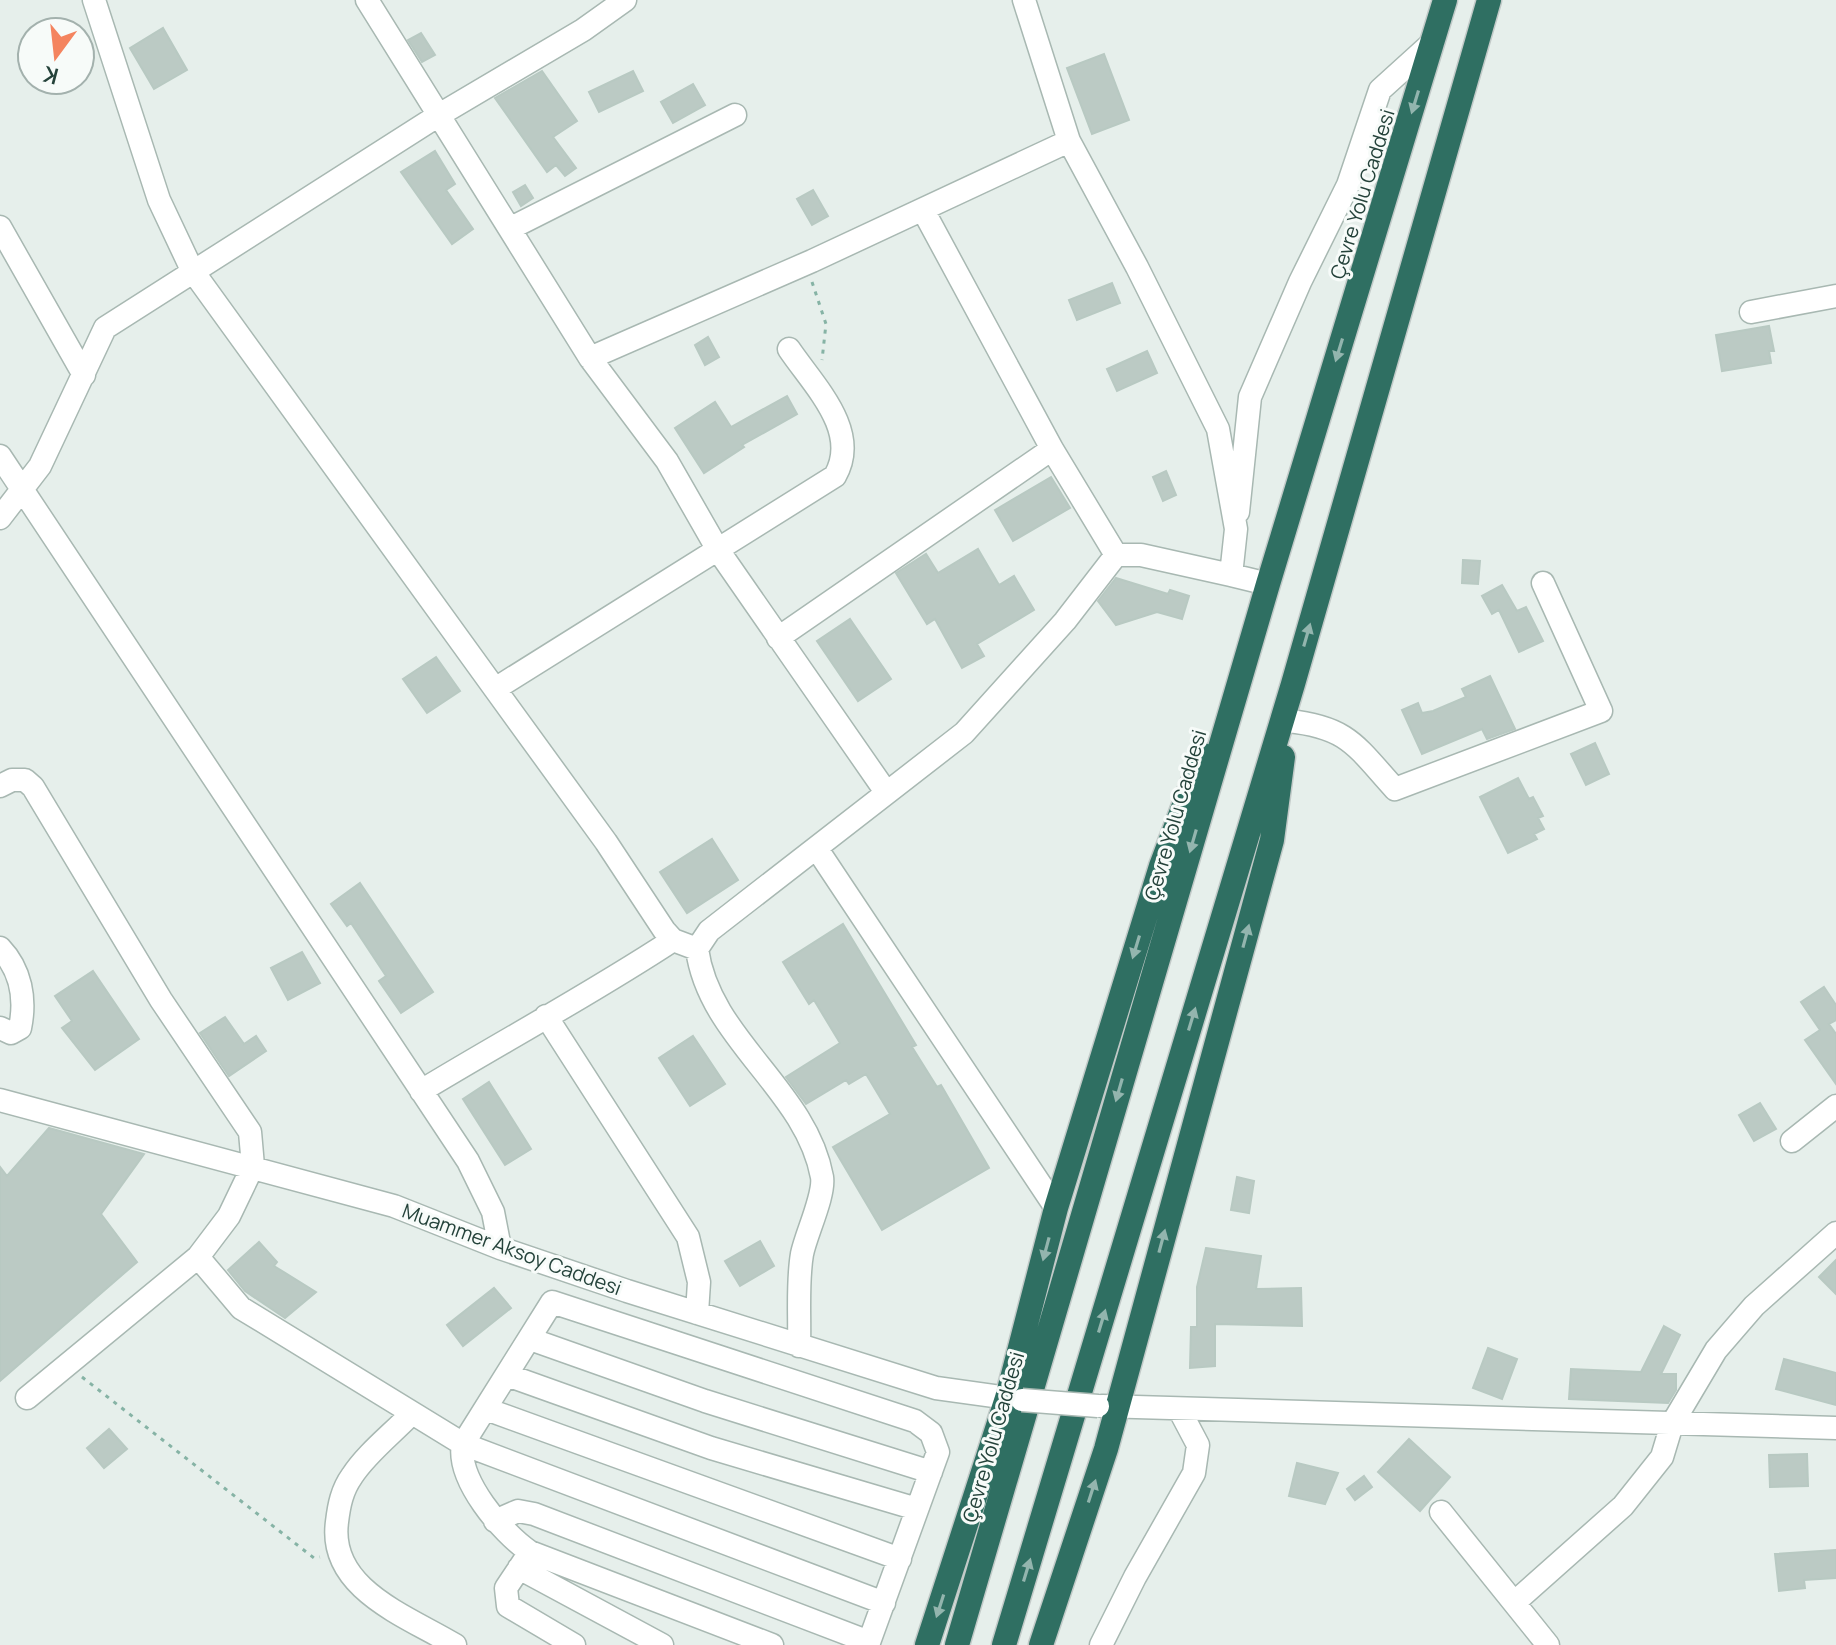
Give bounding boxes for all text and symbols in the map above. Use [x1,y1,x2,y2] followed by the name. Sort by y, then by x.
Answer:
[16,16,96,96] north arrow
[39,59,62,92] text: K
[1408,90,1421,114] one-way arrow
[1323,106,1401,282] street label: Çevre Yolu Caddesi
[1332,339,1345,363] one-way arrow
[1301,623,1313,648] one-way arrow
[1138,727,1212,903] street label: Çevre Yolu Caddesi
[1186,829,1199,853] one-way arrow
[1240,924,1252,949] one-way arrow
[1129,935,1142,959] one-way arrow
[1186,1006,1199,1030] one-way arrow
[1113,1078,1125,1103] one-way arrow
[399,1197,625,1301] street label: Muammer Aksoy Caddesi
[1156,1228,1169,1252] one-way arrow
[1039,1237,1051,1262] one-way arrow
[1096,1309,1108,1333] one-way arrow
[956,1349,1030,1525] street label: Çevre Yolu Caddesi
[1086,1479,1099,1503] one-way arrow
[1021,1558,1034,1582] one-way arrow
[933,1594,945,1618] one-way arrow

